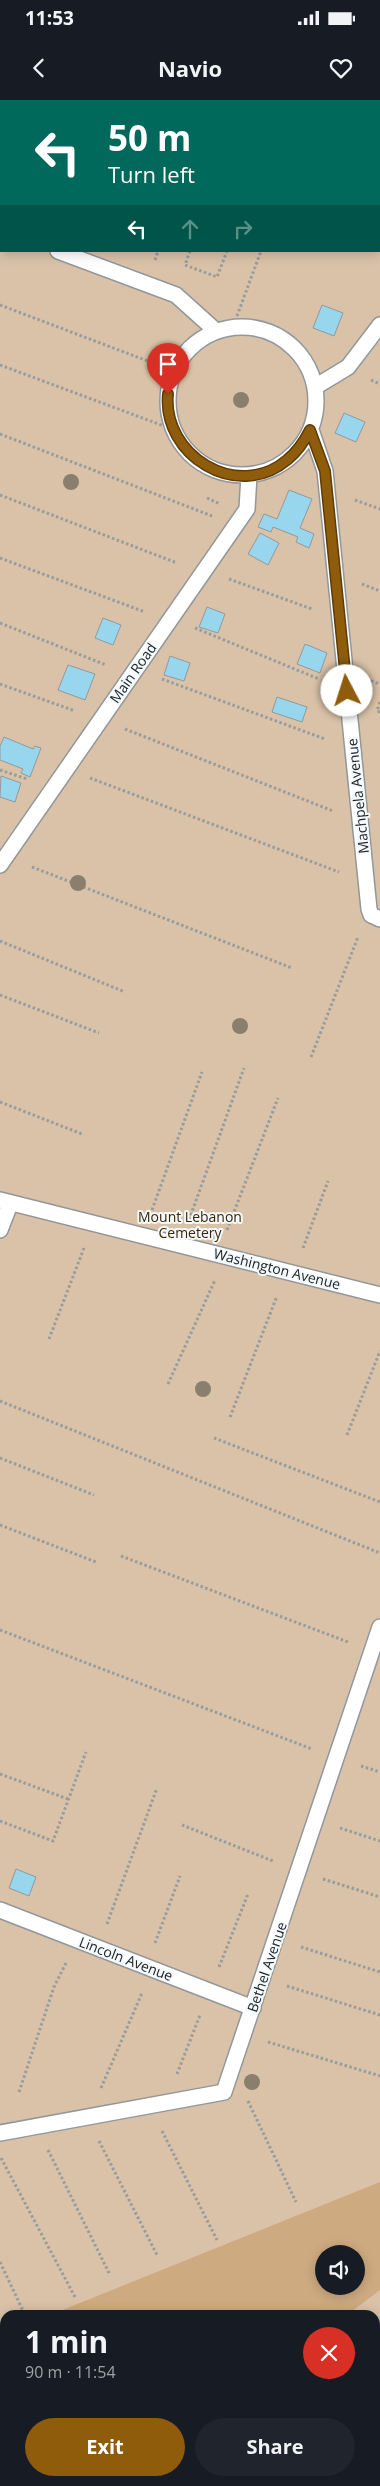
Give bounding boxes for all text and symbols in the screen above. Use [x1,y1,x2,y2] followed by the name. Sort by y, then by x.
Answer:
[25,5,74,31] text: 11:53
[158,53,222,83] text: Navio
[25,54,53,82] icon: back
[327,54,355,82] icon: heart
[108,114,191,161] text: 50 m
[25,120,90,185] icon: left
[108,159,195,189] text: Turn left
[123,215,151,243] icon: left
[176,215,204,243] icon: ahead
[229,215,257,243] icon: right
[147,343,189,394] pin
[154,350,182,378] icon: arrive
[105,639,160,707] street label: Main Road
[320,664,372,716] position arrow
[342,737,373,855] street label: Machpela Avenue
[138,1207,242,1242] park label: Mount Lebanon Cemetery
[212,1244,343,1293] street label: Washington Avenue
[242,1919,291,2014] street label: Bethel Avenue
[77,1932,176,1985] street label: Lincoln Avenue
[315,2245,365,2295] map controls
[315,2245,365,2295] button: sound
[25,2321,108,2362] text: 1 min
[303,2327,355,2379] button: close
[25,2361,116,2383] text: 90 m · 11:54
[25,2418,185,2476] button: Exit
[195,2418,355,2476] button: Share

